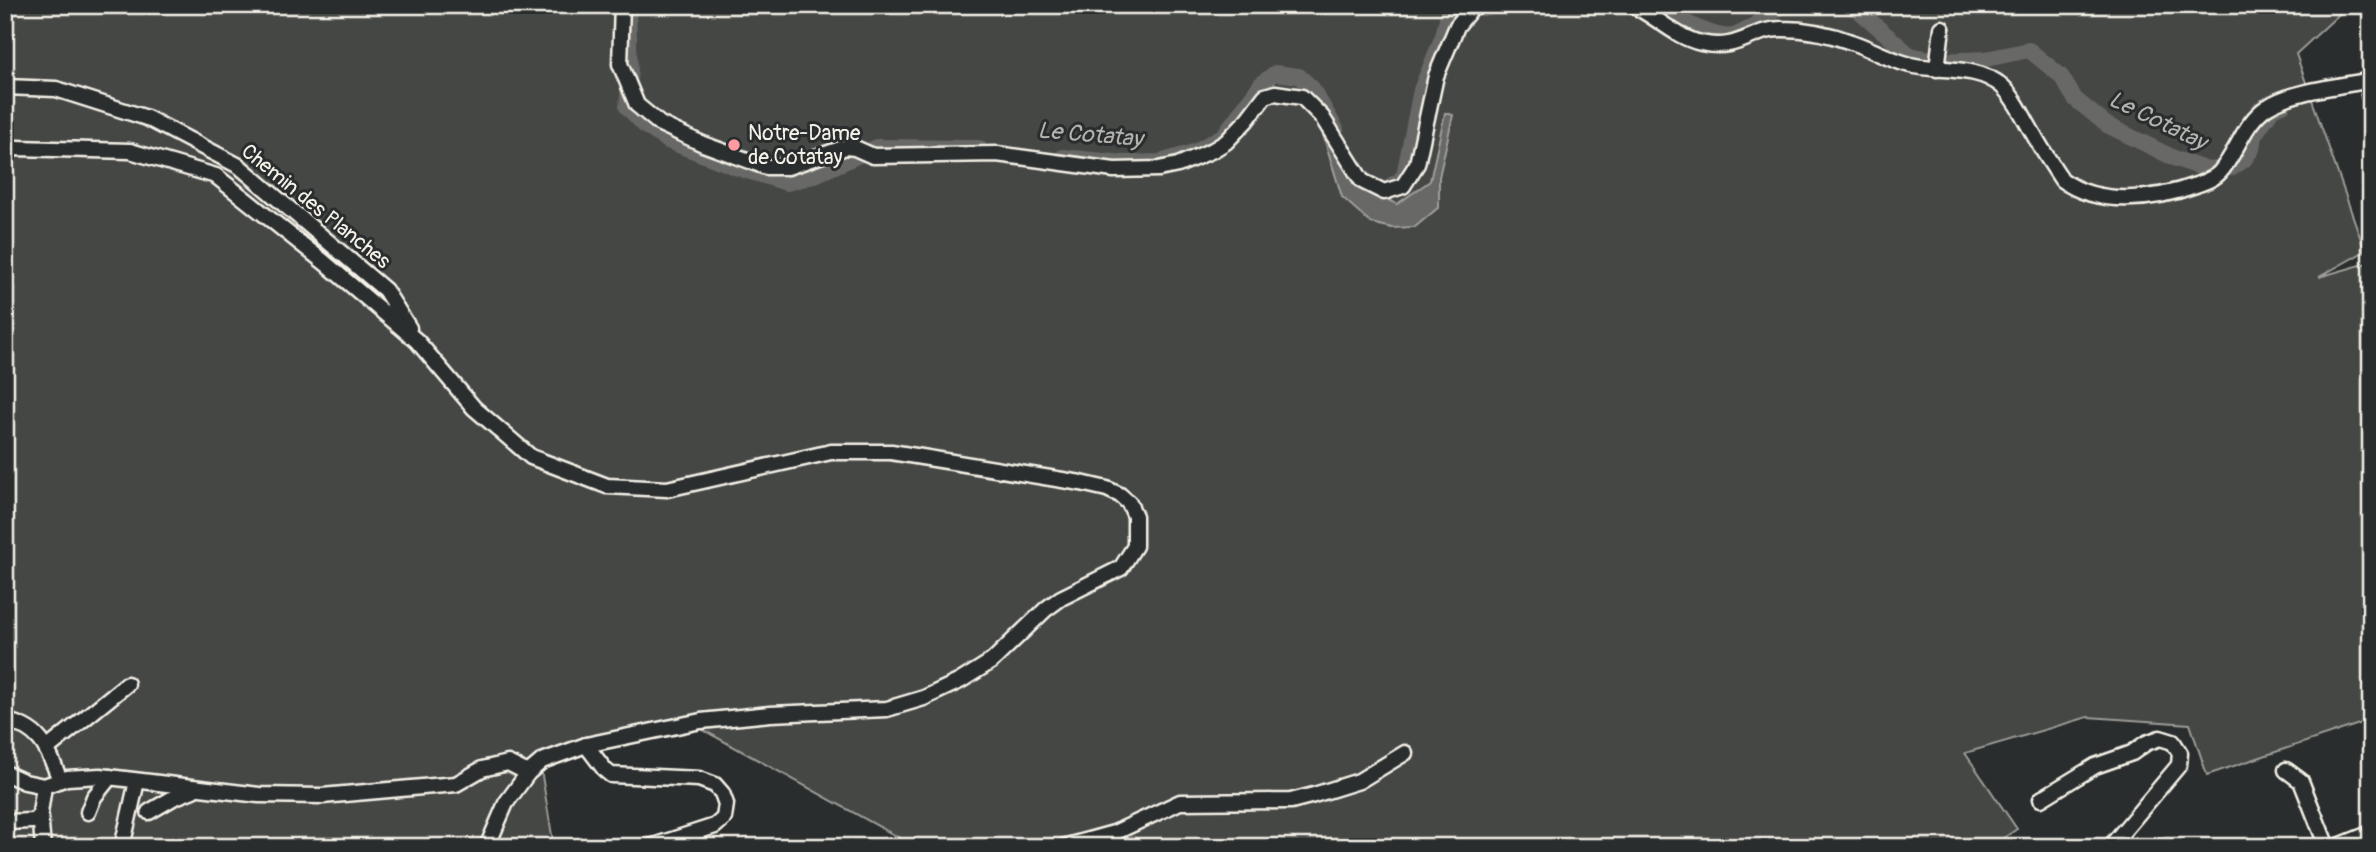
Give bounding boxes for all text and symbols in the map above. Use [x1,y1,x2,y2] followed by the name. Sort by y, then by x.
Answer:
[2104,84,2214,158] water label: Le Cotatay
[1036,115,1147,154] water label: Le Cotatay
[748,120,861,171] place label: Notre-Dame de Cotatay
[726,137,742,153] marker: Notre-Dame de Cotatay
[236,138,396,275] street label: Chemin des Planches

